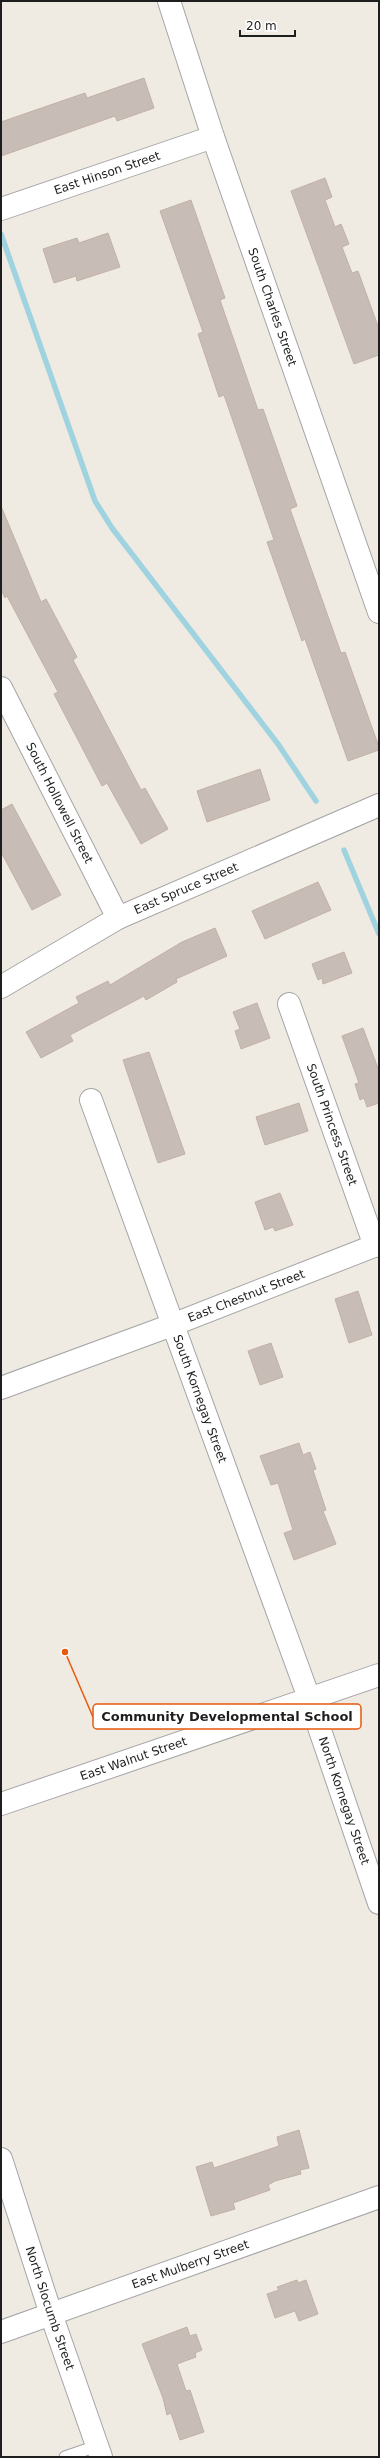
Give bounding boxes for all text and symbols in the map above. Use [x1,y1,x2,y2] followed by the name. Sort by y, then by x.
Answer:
[240,12,295,38] scale bar
[246,19,277,33] text: 20 m
[52,148,162,198] street label: East Hinson Street
[245,246,300,368] street label: South Charles Street
[23,740,96,866] street label: South Hollowell Street
[132,860,240,917] street label: East Spruce Street
[304,1062,360,1188] street label: South Princess Street
[186,1267,307,1325] street label: East Chestnut Street
[170,1333,230,1465] street label: South Kornegay Street
[93,1704,361,1729] callout: Community Developmental School
[101,1709,353,1724] text: Community Developmental School
[78,1734,189,1783] street label: East Walnut Street
[316,1735,372,1867] street label: North Kornegay Street
[130,2237,251,2292] street label: East Mulberry Street
[23,2245,77,2372] street label: North Slocumb Street

